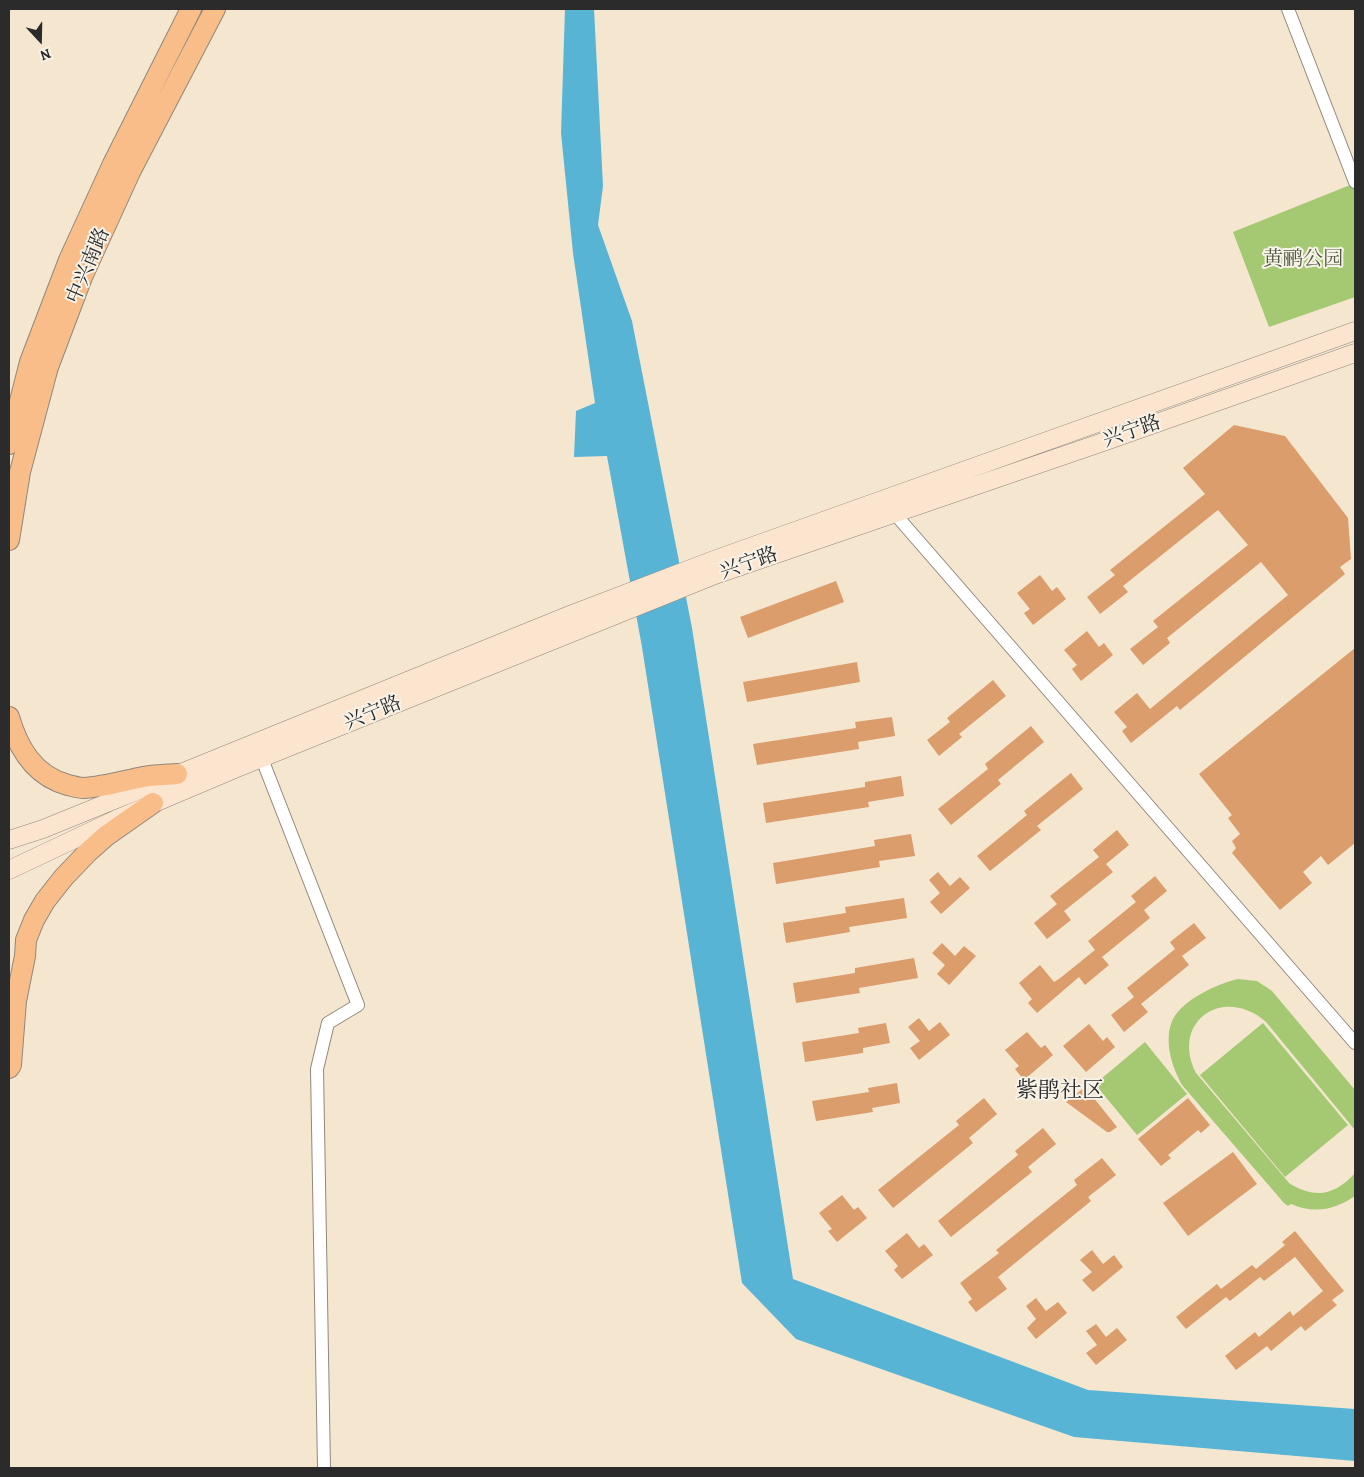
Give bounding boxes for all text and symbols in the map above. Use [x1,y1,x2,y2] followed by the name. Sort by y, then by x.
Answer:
[15,15,65,65] north arrow
[37,44,54,65] text: N
[62,224,116,308] street label: 中兴南路
[1263,248,1343,272] park label: 黄鹂公园
[1100,411,1164,453] street label: 兴宁路
[717,543,781,585] street label: 兴宁路
[341,692,405,736] street label: 兴宁路
[1016,1079,1104,1105] district label: 紫鹃社区

